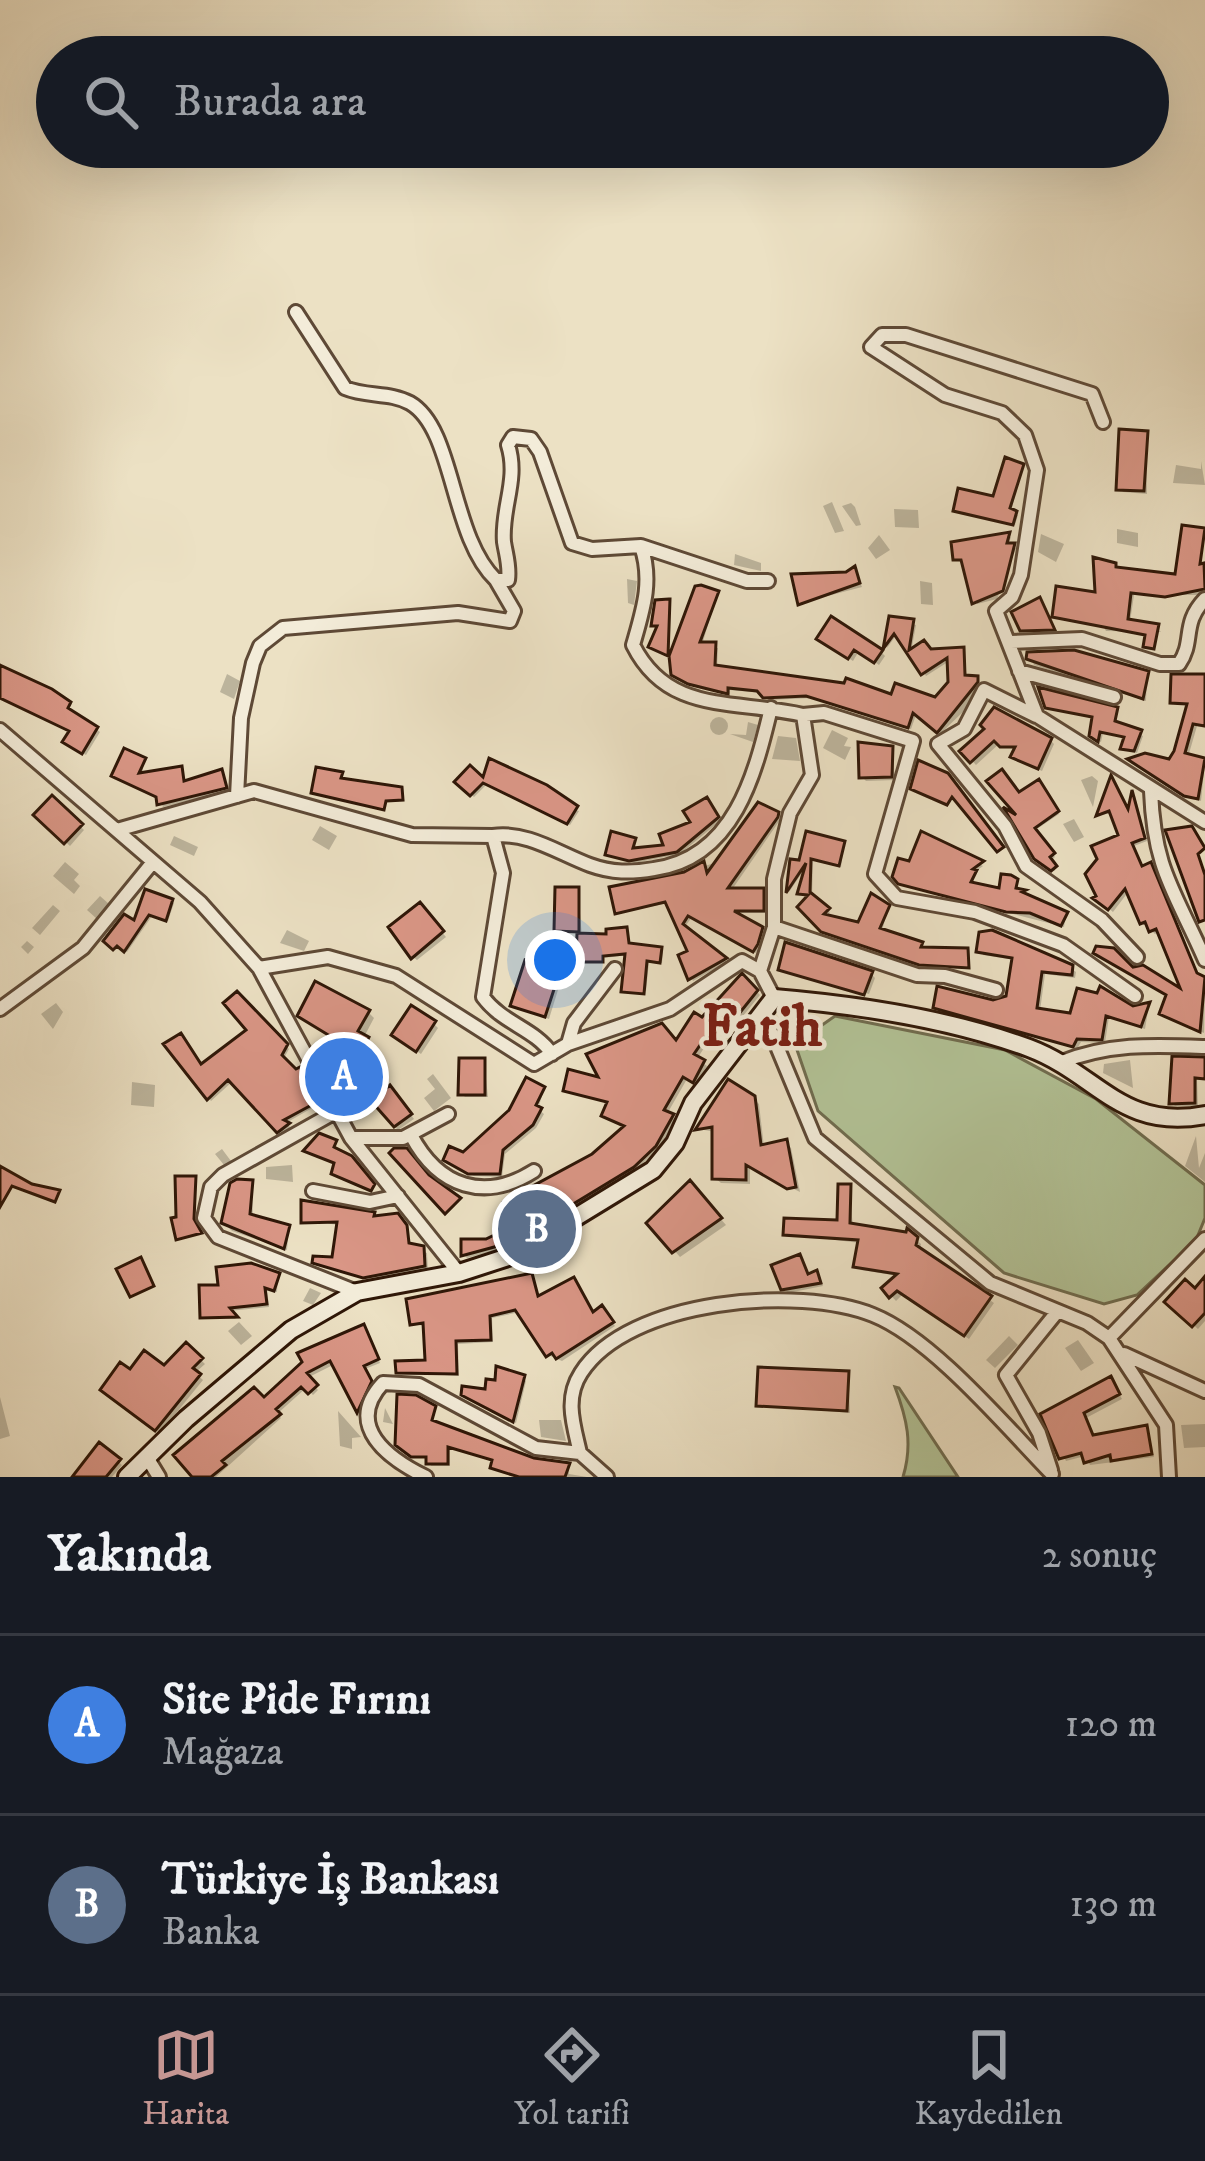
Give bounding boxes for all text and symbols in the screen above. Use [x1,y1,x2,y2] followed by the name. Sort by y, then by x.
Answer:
[36,36,1169,168] search box
[78,69,144,135] icon: search
[174,74,366,130] text: Burada ara
[525,930,585,990] your location
[702,993,822,1064] district label: Fatih
[305,1032,383,1122] pin: A
[498,1184,576,1274] pin: B
[48,1523,211,1587] text: Yakında
[1042,1531,1157,1580] text: 2 sonuç
[162,1672,431,1728] text: Site Pide Fırını
[75,1700,99,1749] text: A
[1065,1700,1157,1749] text: 120 m
[162,1728,283,1777] text: Mağaza
[162,1852,499,1908] text: Türkiye İş Bankası
[75,1880,99,1929] text: B
[1069,1880,1157,1929] text: 130 m
[162,1908,260,1957] text: Banka
[142,2022,229,2135] tab: Harita
[514,2022,630,2135] tab: Yol tarifi
[914,2022,1063,2135] tab: Kaydedilen

